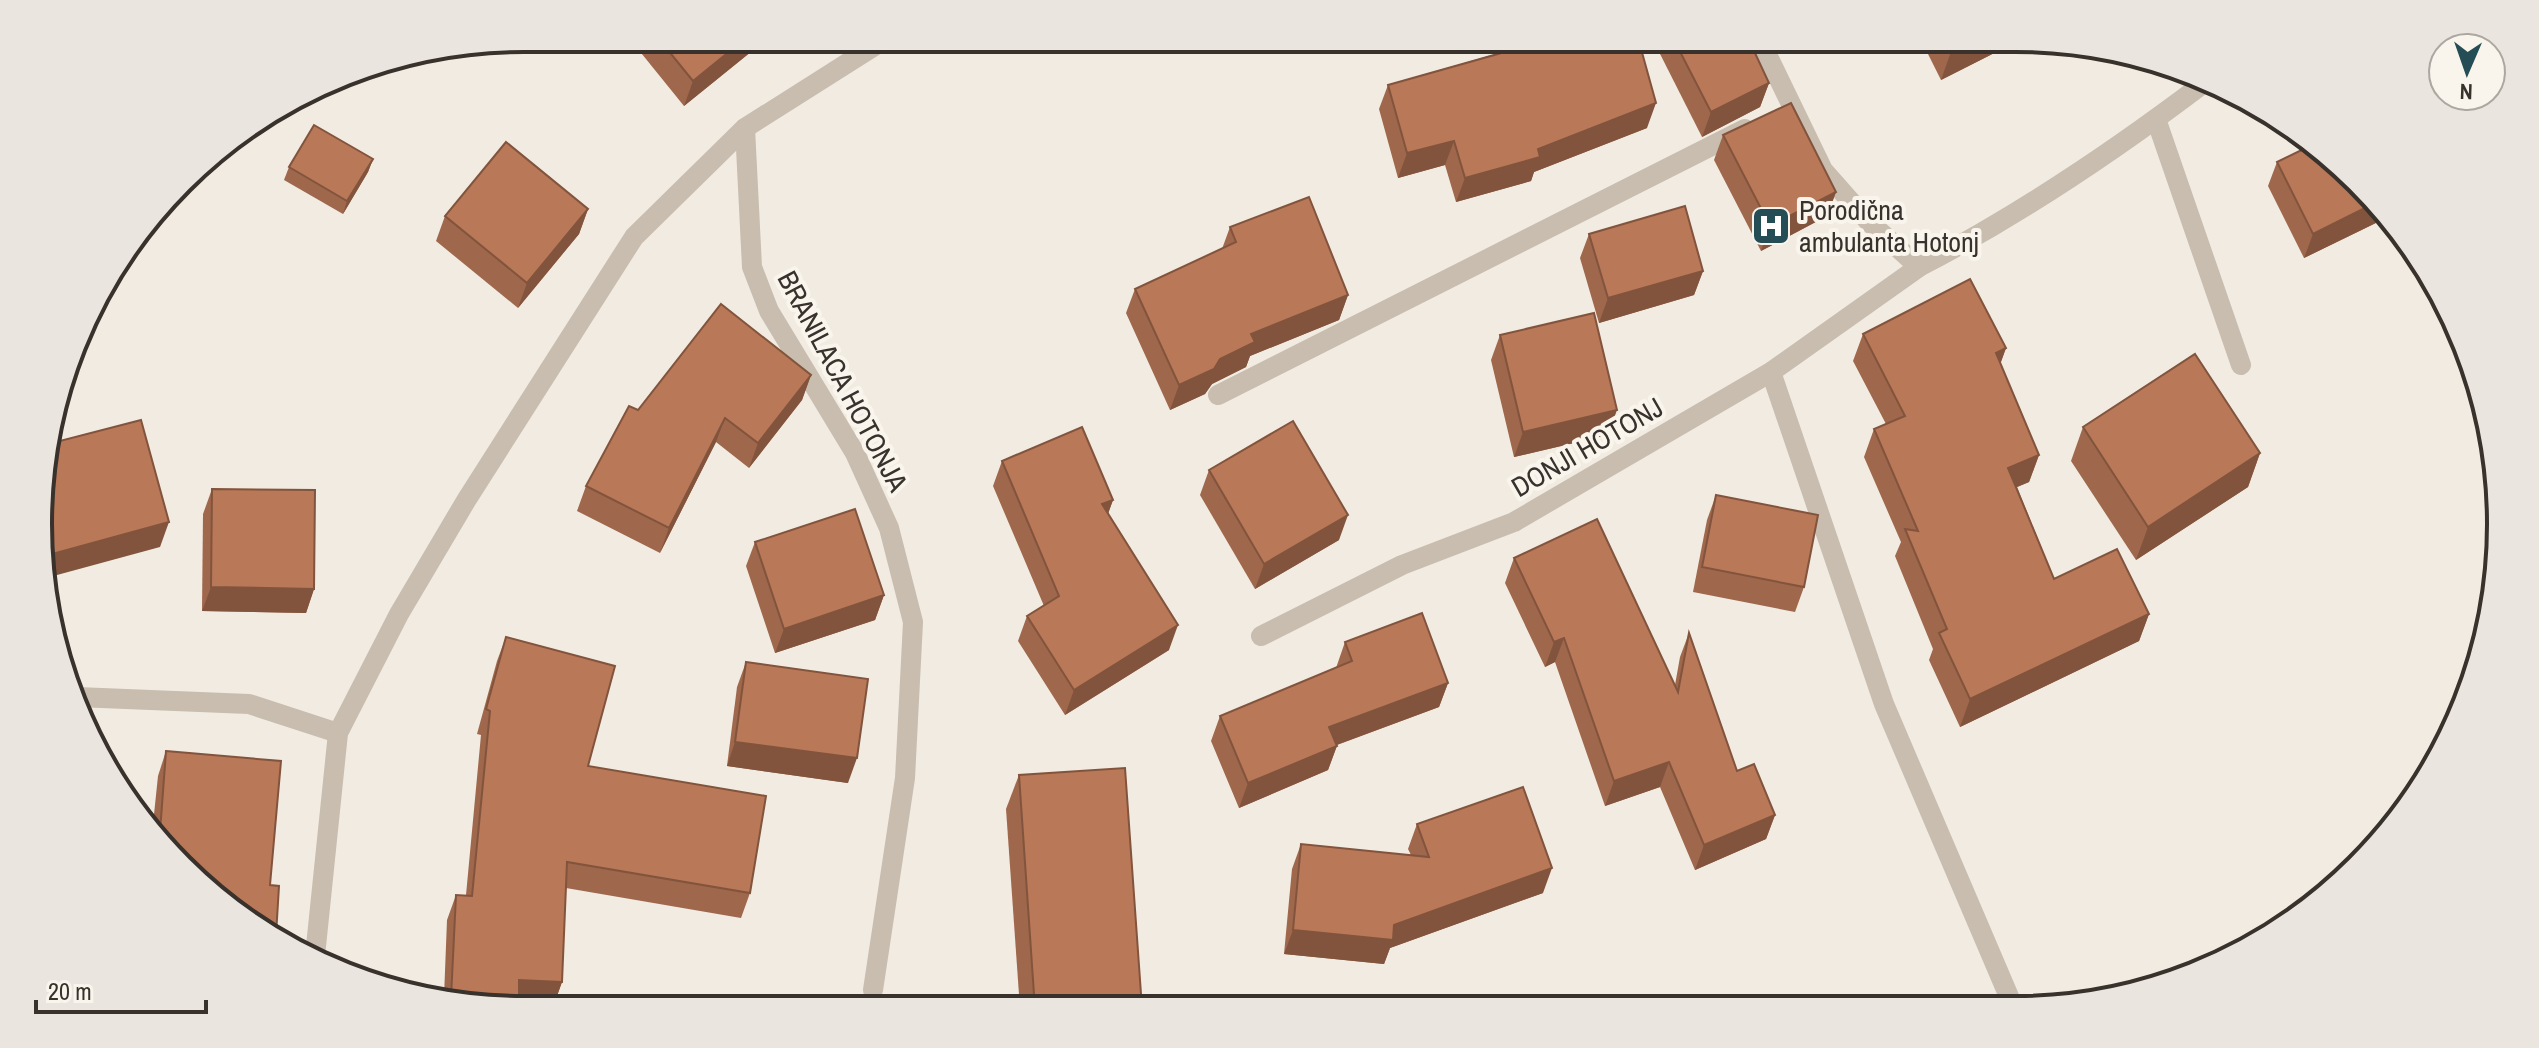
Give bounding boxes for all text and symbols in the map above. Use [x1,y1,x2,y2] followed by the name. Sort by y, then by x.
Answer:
[2427,32,2507,112] north arrow
[2459,77,2473,107] text: N
[1799,191,1979,261] place label: Porodična ambulanta Hotonj
[1750,205,1792,247] hospital icon: Porodična ambulanta Hotonj
[769,264,918,498] street label: BRANILACA HOTONJA
[1504,388,1670,506] street label: DONJI HOTONJ
[36,964,206,1014] scale bar
[48,975,92,1007] text: 20 m

